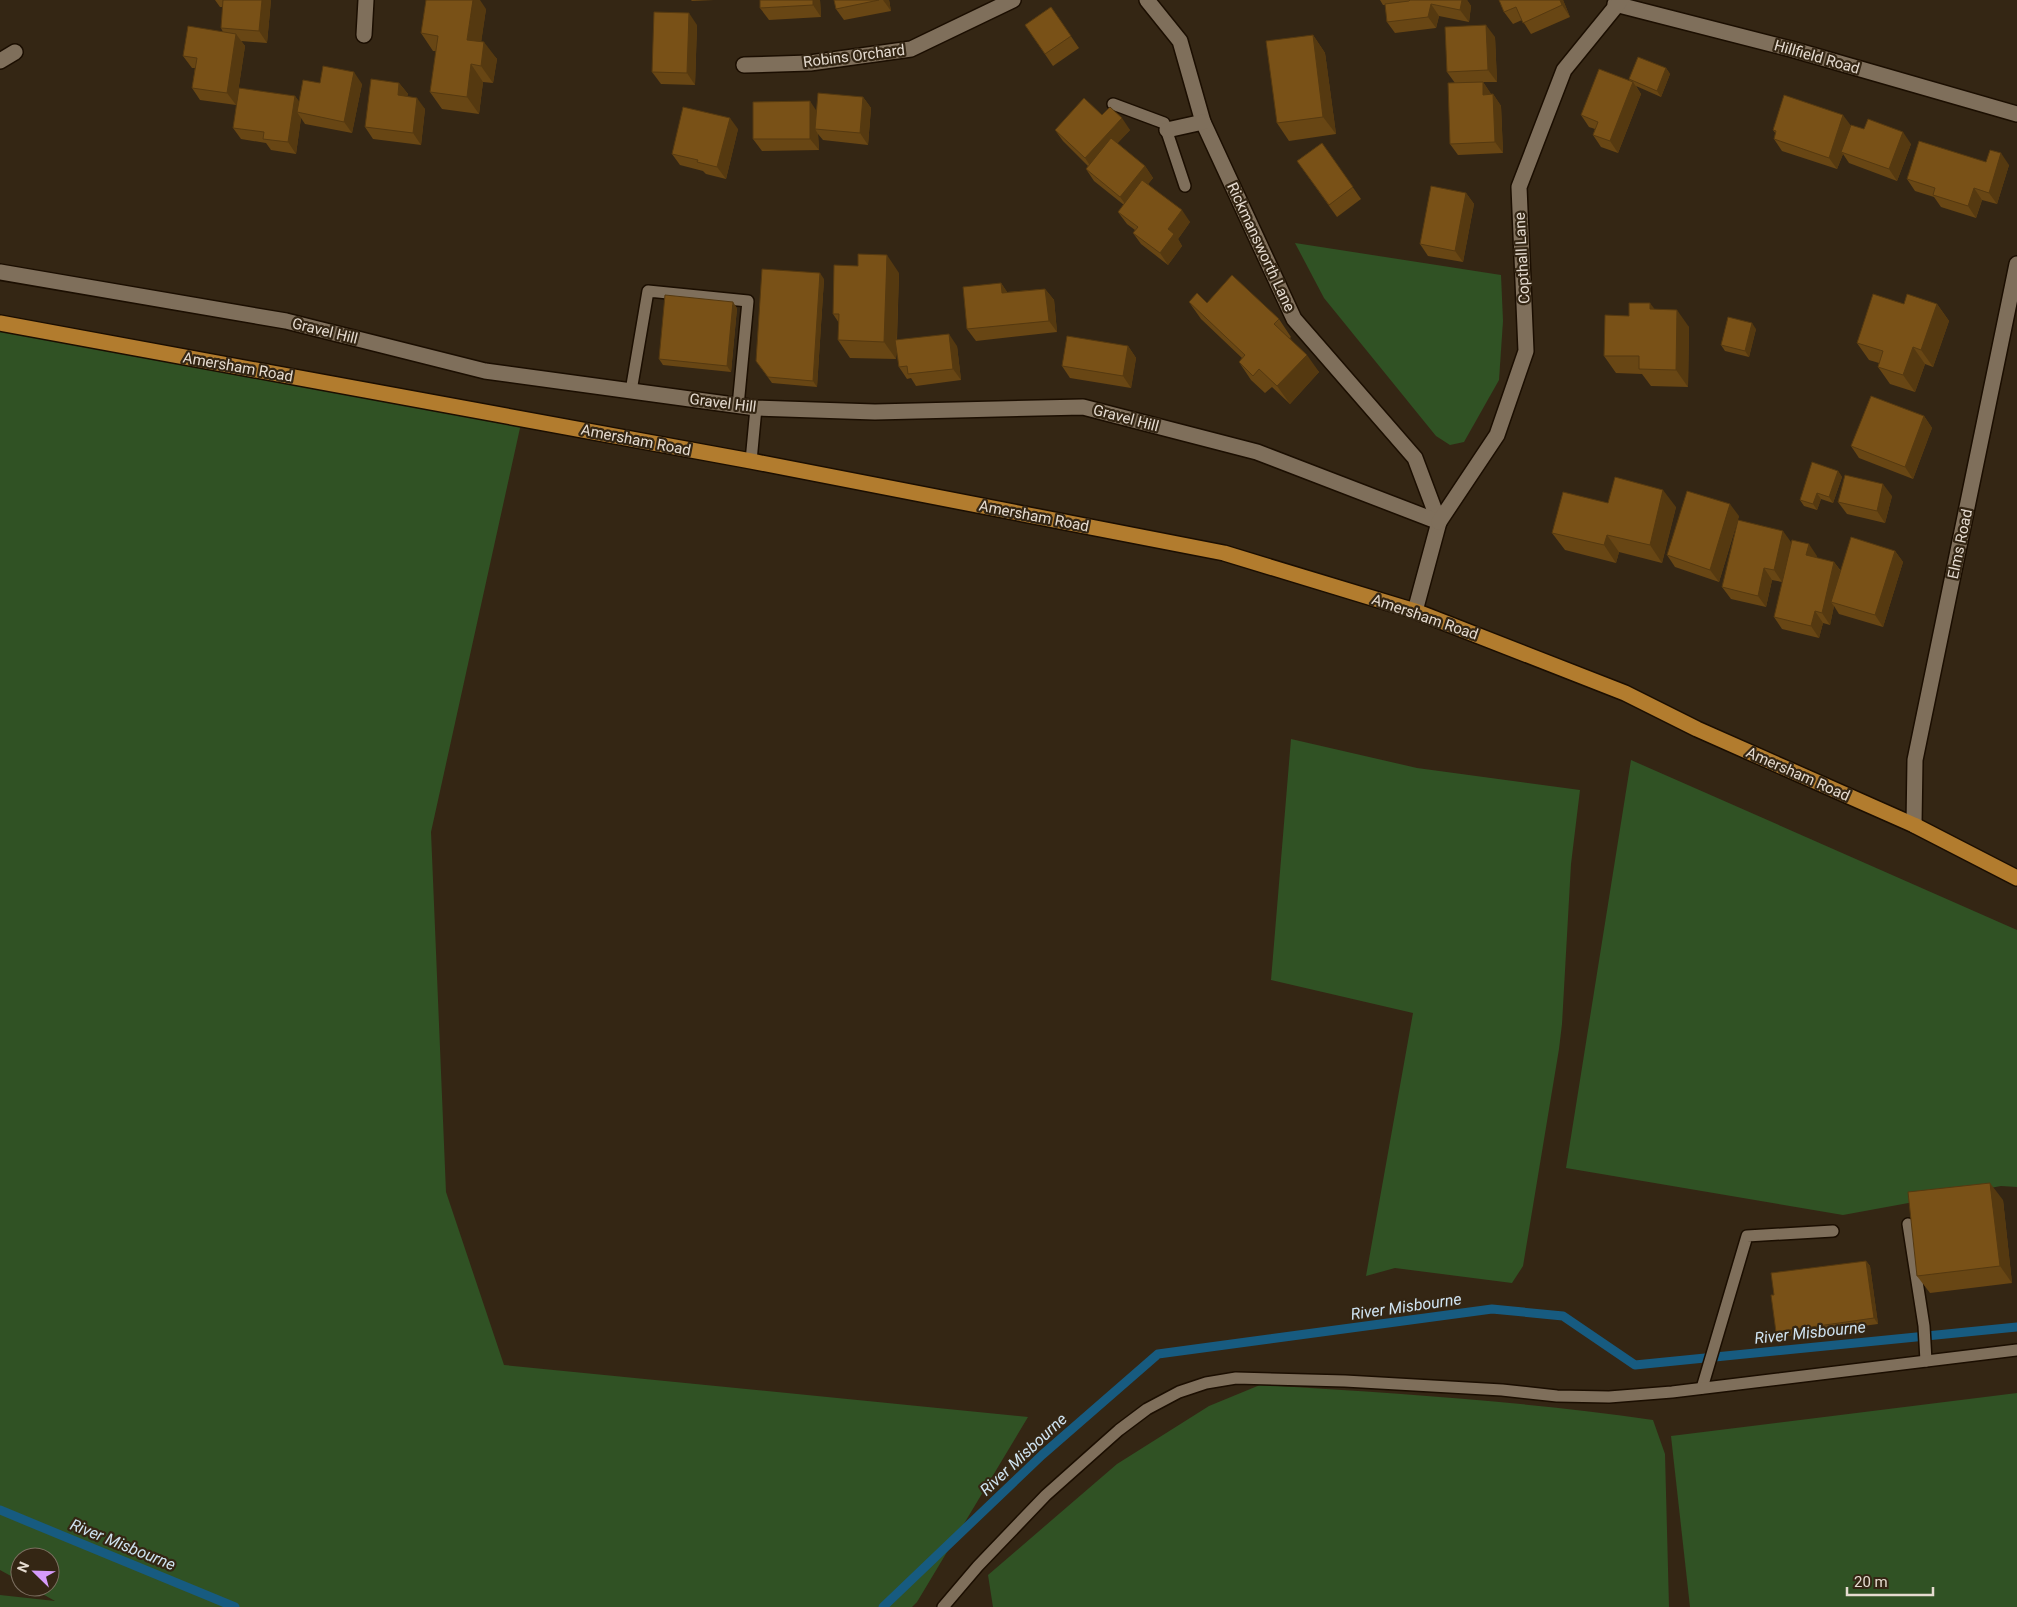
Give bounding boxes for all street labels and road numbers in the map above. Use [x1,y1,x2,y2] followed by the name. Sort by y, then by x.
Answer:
[1772,36,1862,78] street label: Hillfield Road
[802,41,906,71] street label: Robins Orchard
[1223,180,1299,314] street label: Rickmansworth Lane
[1511,212,1533,304] street label: Copthall Lane
[290,314,360,348] street label: Gravel Hill
[182,348,294,386] street label: Amersham Road
[689,390,757,416] street label: Gravel Hill
[1091,401,1161,435] street label: Gravel Hill
[580,421,692,459] street label: Amersham Road
[978,497,1090,535] street label: Amersham Road
[1944,507,1976,581] street label: Elms Road
[1369,590,1481,644] street label: Amersham Road
[1743,743,1853,805] street label: Amersham Road

